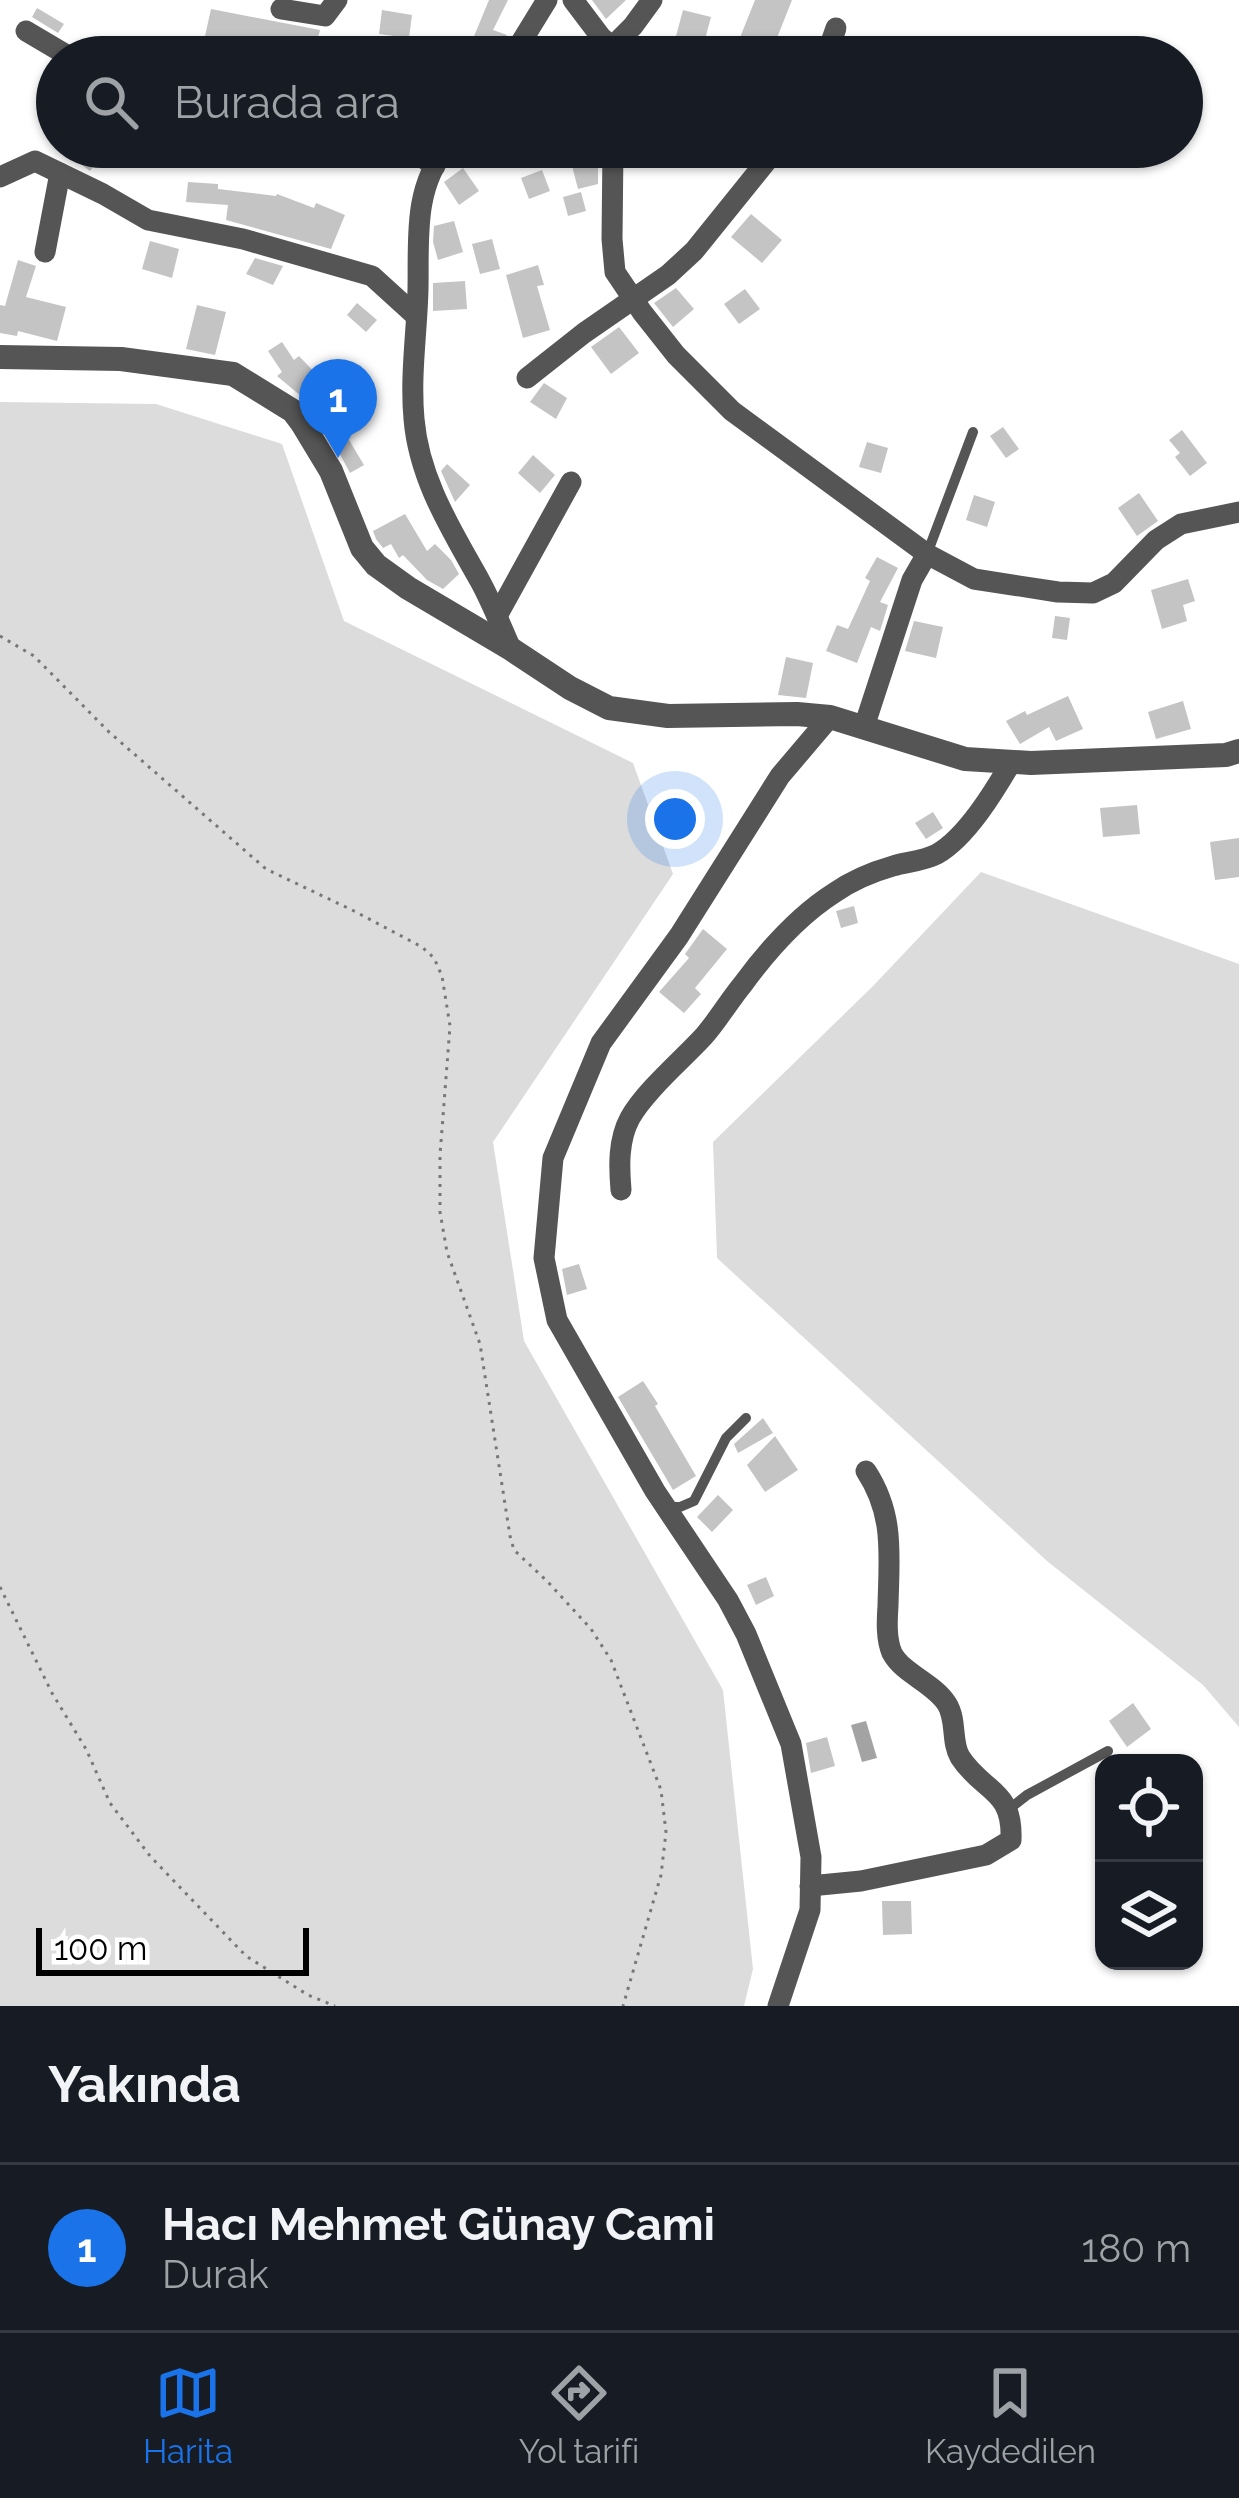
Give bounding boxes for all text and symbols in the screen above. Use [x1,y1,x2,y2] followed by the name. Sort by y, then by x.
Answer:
[36,36,1203,168] search box
[78,69,144,135] icon: search
[174,76,400,129] text: Burada ara
[299,359,377,458] pin: 1
[645,789,705,849] your location
[1095,1754,1203,1970] map controls
[1095,1754,1203,1862] button: locate
[1095,1862,1203,1970] button: layers
[36,1922,309,1975] scale bar
[54,1929,147,1968] text: 100 m
[48,2054,241,2114] text: Yakında
[162,2198,715,2251] text: Hacı Mehmet Günay Cami
[77,2225,97,2271] text: 1
[1082,2225,1191,2271] text: 180 m
[162,2251,269,2297] text: Durak
[143,2360,233,2471] tab: Harita
[519,2360,639,2471] tab: Yol tarifi
[925,2360,1096,2471] tab: Kaydedilen

